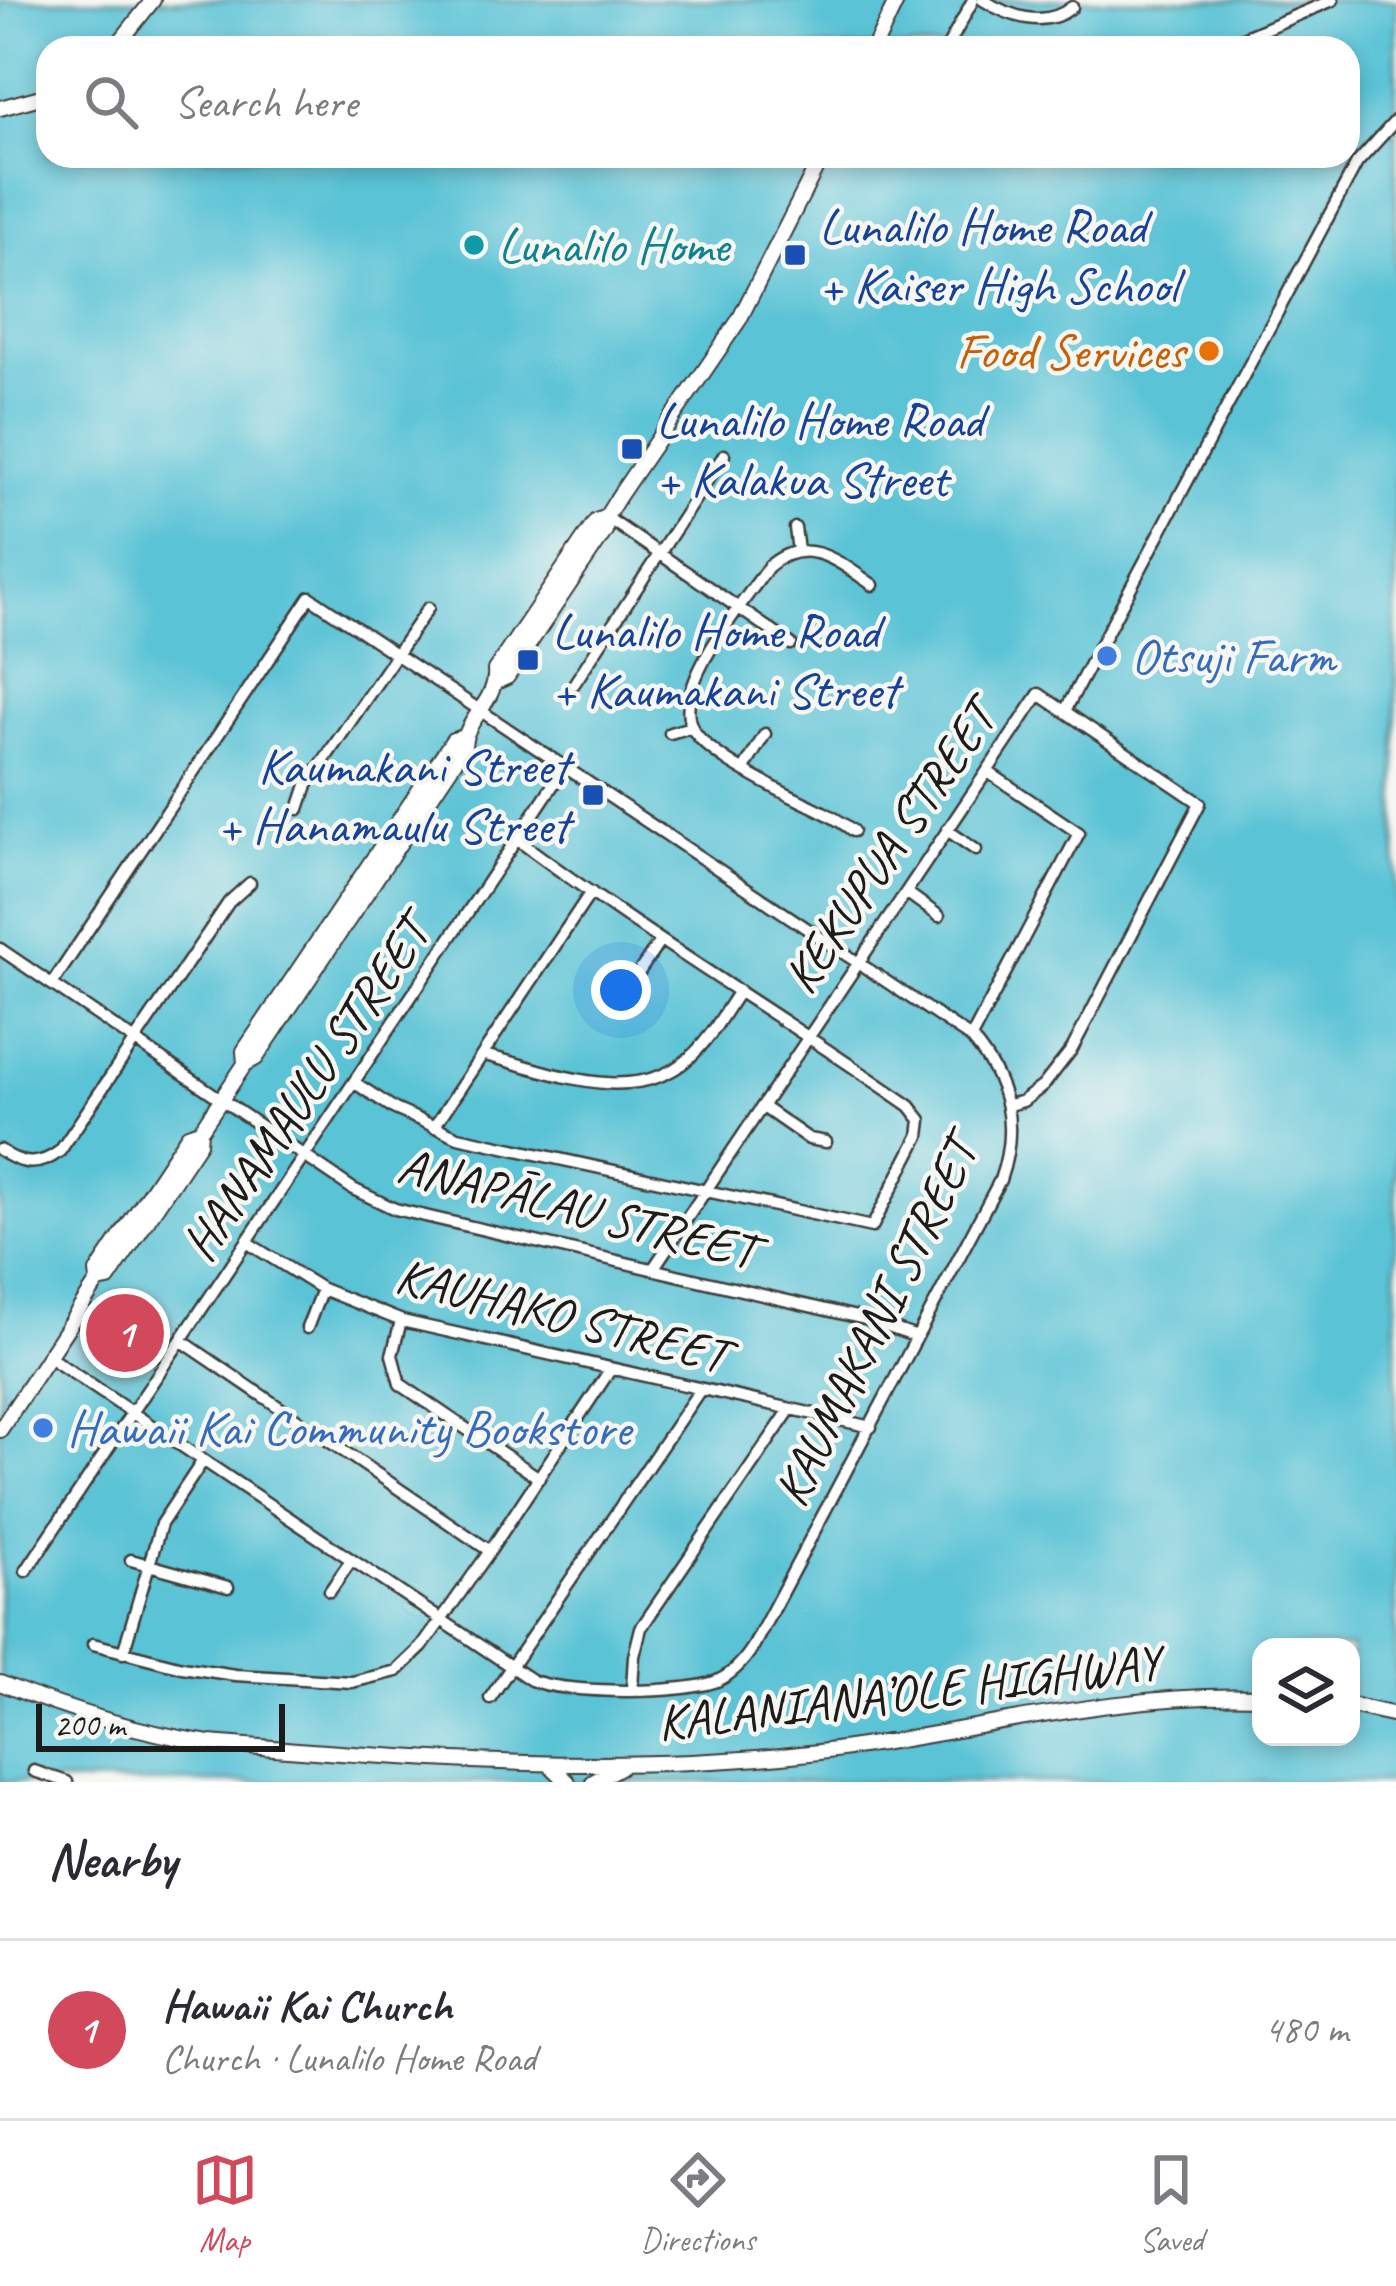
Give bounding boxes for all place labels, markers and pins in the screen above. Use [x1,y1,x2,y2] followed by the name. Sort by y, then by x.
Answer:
[819,194,1186,317] place label: Lunalilo Home Road + Kaiser High School
[498,213,732,277] place label: Lunalilo Home
[461,232,487,258] marker: Lunalilo Home
[782,242,808,268] marker: Lunalilo Home Road + Kaiser High School
[956,319,1189,383] place label: Food Services
[1196,338,1222,364] marker: Food Services
[656,388,991,511] place label: Lunalilo Home Road + Kalakua Street
[619,436,645,462] marker: Lunalilo Home Road + Kalakua Street
[552,599,904,722] place label: Lunalilo Home Road + Kaumakani Street
[1131,624,1338,688] place label: Otsuji Farm
[1094,643,1120,669] marker: Otsuji Farm
[515,647,541,673] marker: Lunalilo Home Road + Kaumakani Street
[218,734,575,857] place label: Kaumakani Street + Hanamaulu Street
[580,782,606,808] marker: Kaumakani Street + Hanamaulu Street
[86,1288,164,1378] pin: 1
[67,1396,634,1460] place label: Hawaii Kai Community Bookstore
[30,1415,56,1441] marker: Hawaii Kai Community Bookstore

